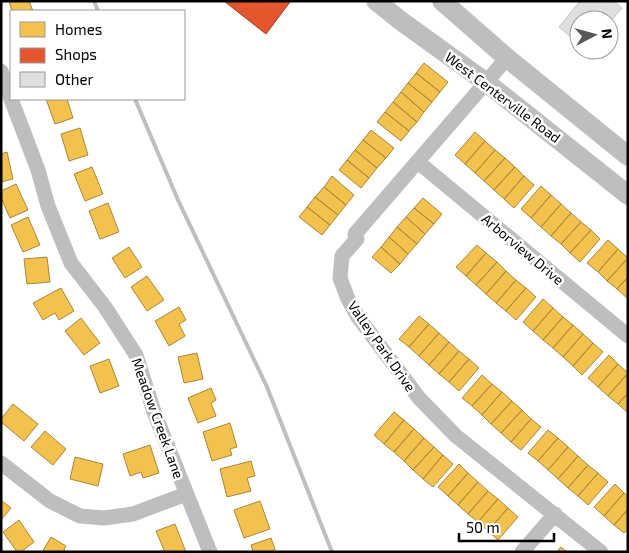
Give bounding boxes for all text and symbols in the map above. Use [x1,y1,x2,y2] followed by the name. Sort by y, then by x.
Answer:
[10,10,185,100] legend
[569,10,619,60] north arrow
[55,20,102,38] text: Homes
[598,28,616,40] text: N
[55,45,97,63] text: Shops
[442,48,564,146] street label: West Centerville Road
[55,70,94,88] text: Other
[479,210,567,288] street label: Arborview Drive
[344,297,420,395] street label: Valley Park Drive
[128,355,188,481] street label: Meadow Creek Lane
[459,510,554,542] scale bar
[466,518,500,536] text: 50 m

